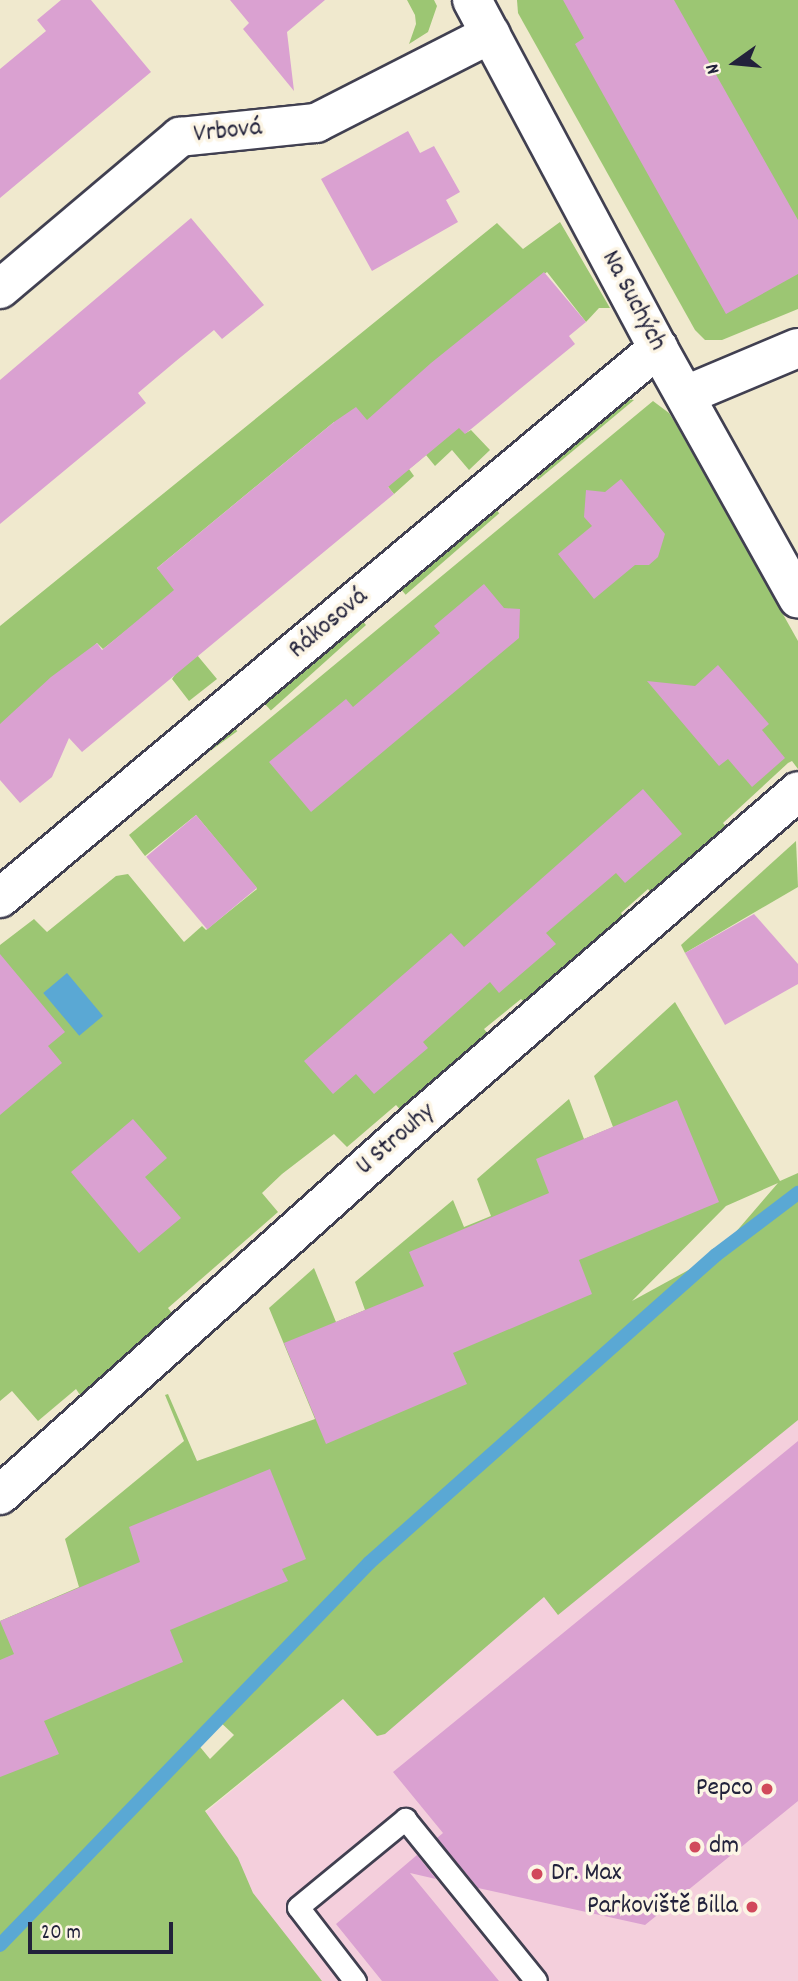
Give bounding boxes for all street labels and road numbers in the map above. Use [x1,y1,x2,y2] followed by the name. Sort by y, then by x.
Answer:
[192,113,264,151] street label: Vrbová
[594,246,672,356] street label: Na Suchých
[283,582,375,666] street label: Rákosová
[350,1097,442,1183] street label: U Strouhy

